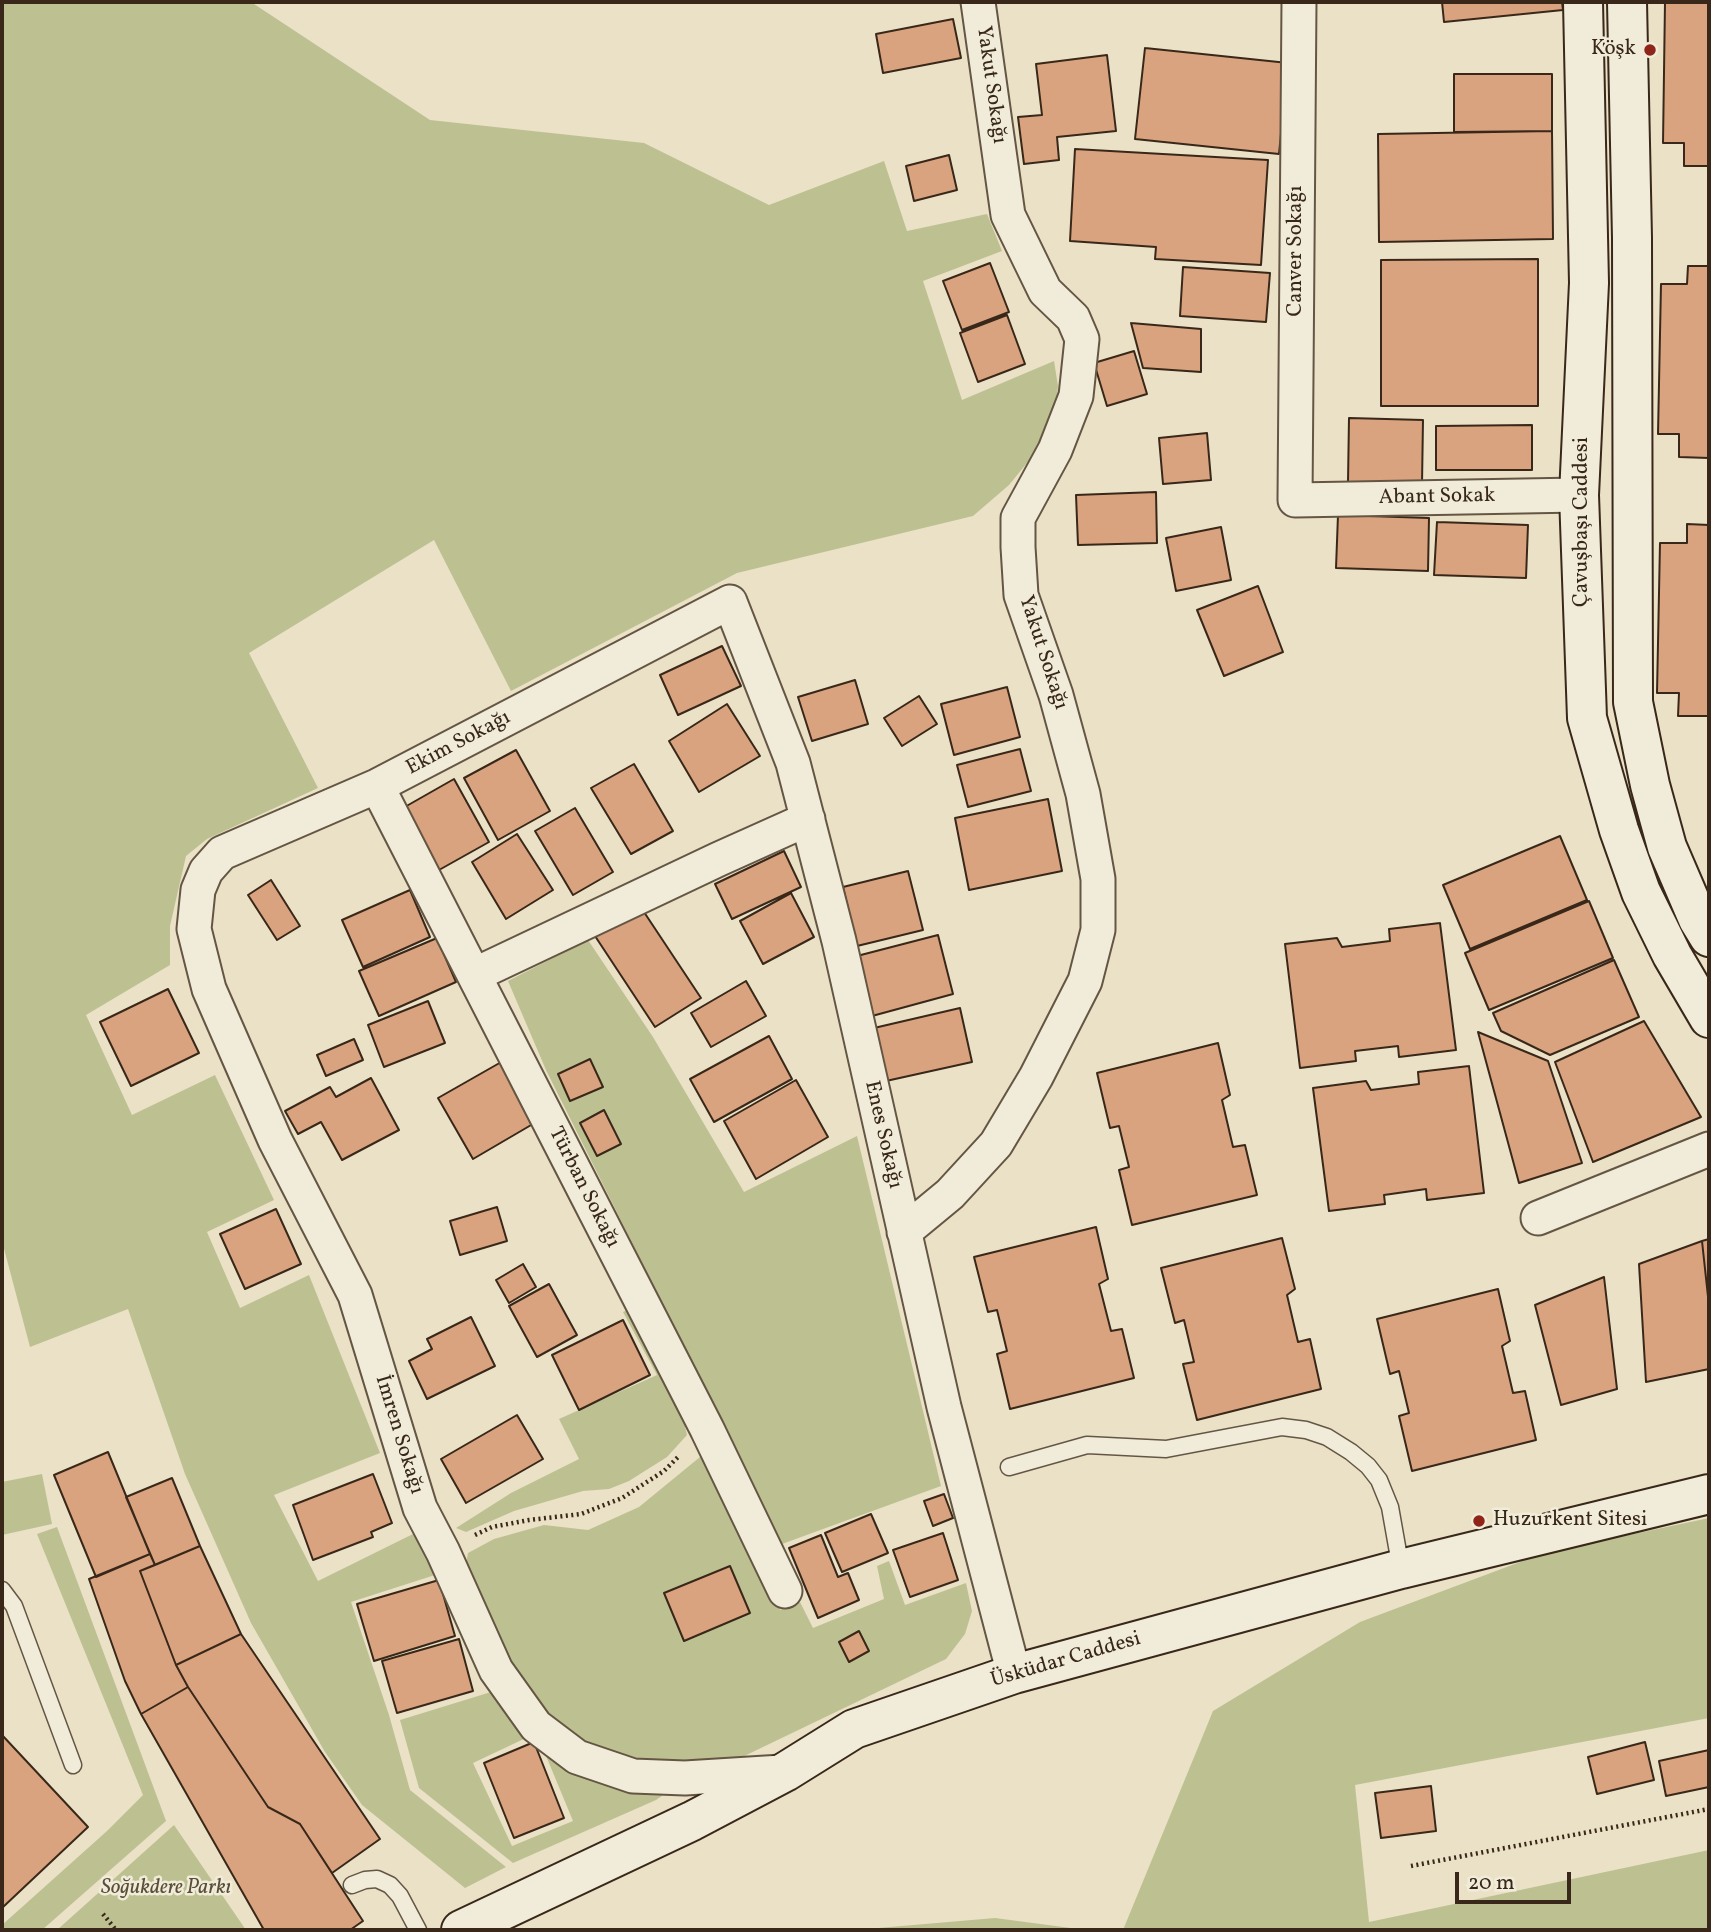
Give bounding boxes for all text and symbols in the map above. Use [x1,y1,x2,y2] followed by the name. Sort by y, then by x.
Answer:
[969,24,1011,146] street label: Yakut Sokağı
[1591,37,1636,63] place label: Köşk
[1642,42,1658,58] marker: Köşk
[1284,185,1310,317] street label: Canver Sokağı
[1570,437,1596,607] street label: Çavuşbaşı Caddesi
[1378,484,1496,512] street label: Abant Sokak
[1012,593,1072,713] street label: Yakut Sokağı
[402,706,516,782] street label: Ekim Sokağı
[857,1079,907,1191] street label: Enes Sokağı
[542,1123,624,1253] street label: Türban Sokağı
[368,1372,428,1498] street label: İmren Sokağı
[1493,1508,1647,1534] place label: Huzurkent Sitesi
[1471,1513,1487,1529] marker: Huzurkent Sitesi
[988,1628,1144,1694] street label: Üsküdar Caddesi
[1459,1858,1574,1902] scale bar
[1468,1869,1514,1898] text: 20 m
[101,1876,231,1902] park label: Soğukdere Parkı

